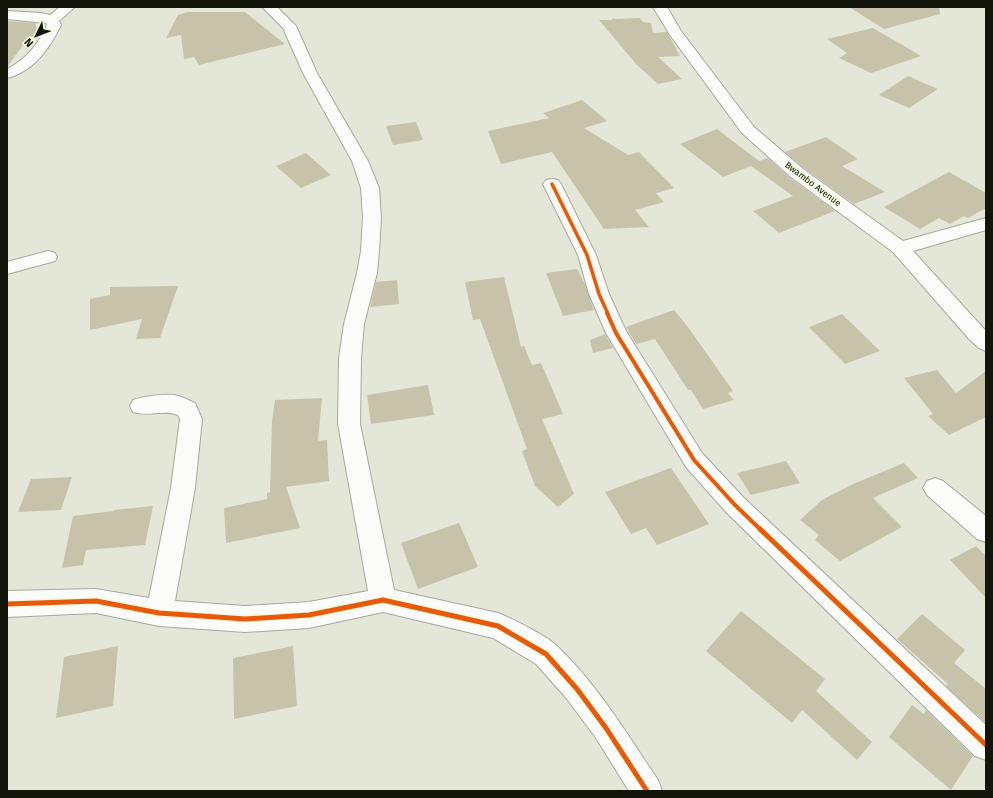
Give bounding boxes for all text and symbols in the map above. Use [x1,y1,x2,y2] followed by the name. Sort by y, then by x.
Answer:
[16,16,56,56] north arrow
[22,35,36,50] text: N
[783,160,843,208] street label: Bwambo Avenue

